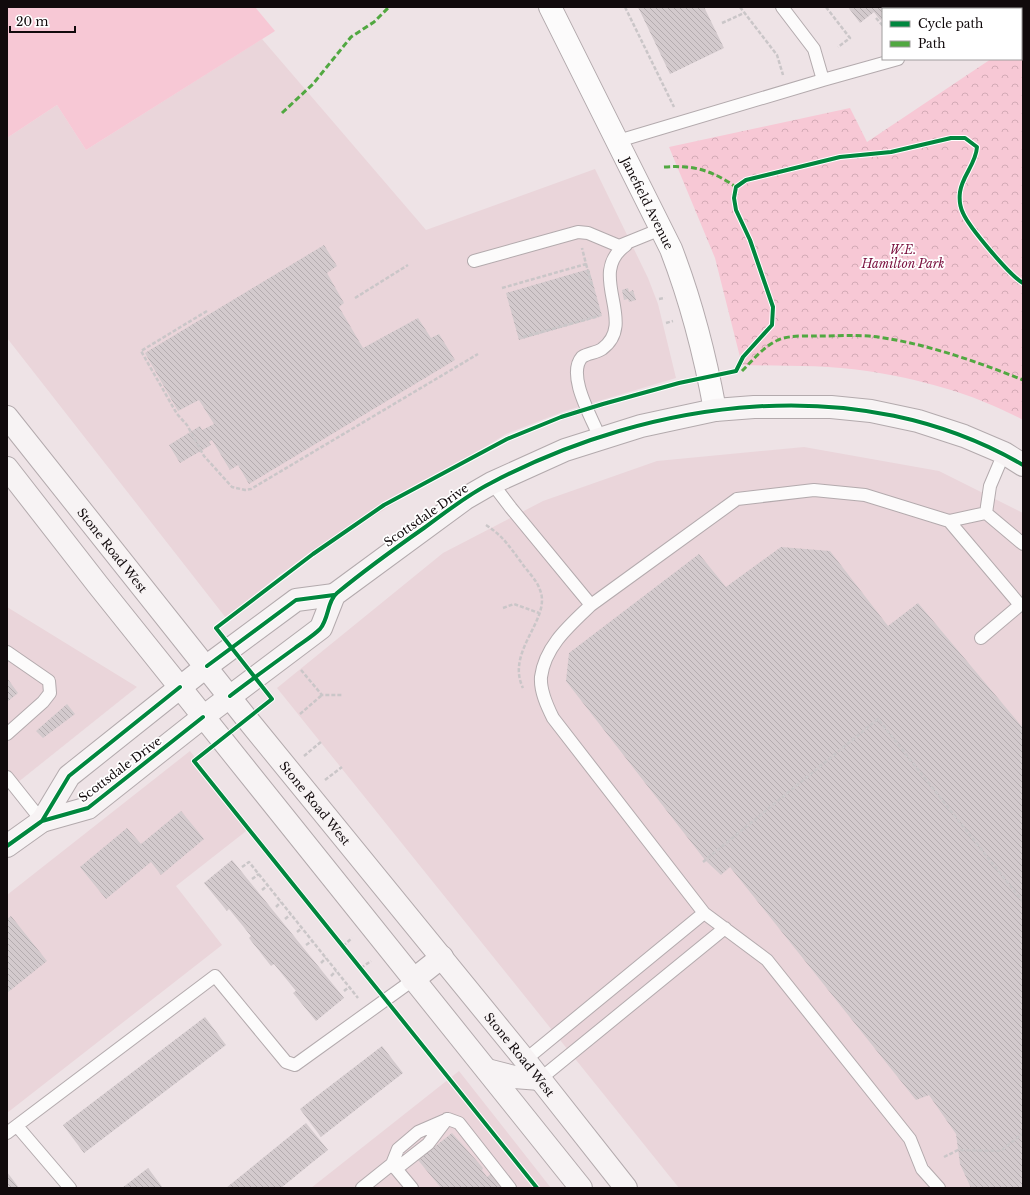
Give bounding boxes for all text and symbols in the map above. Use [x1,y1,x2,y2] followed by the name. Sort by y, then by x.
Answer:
[10,8,75,34] scale bar
[882,8,1022,60] legend
[16,14,48,29] text: 20 m
[918,16,983,31] text: Cycle path
[918,36,946,51] text: Path
[618,152,677,252] street label: Janefield Avenue
[860,242,945,271] park label: W.E. Hamilton Park
[381,480,471,550] street label: Scottsdale Drive
[75,505,151,596] street label: Stone Road West
[76,733,164,805] street label: Scottsdale Drive
[277,758,354,848] street label: Stone Road West
[482,1009,559,1100] street label: Stone Road West

